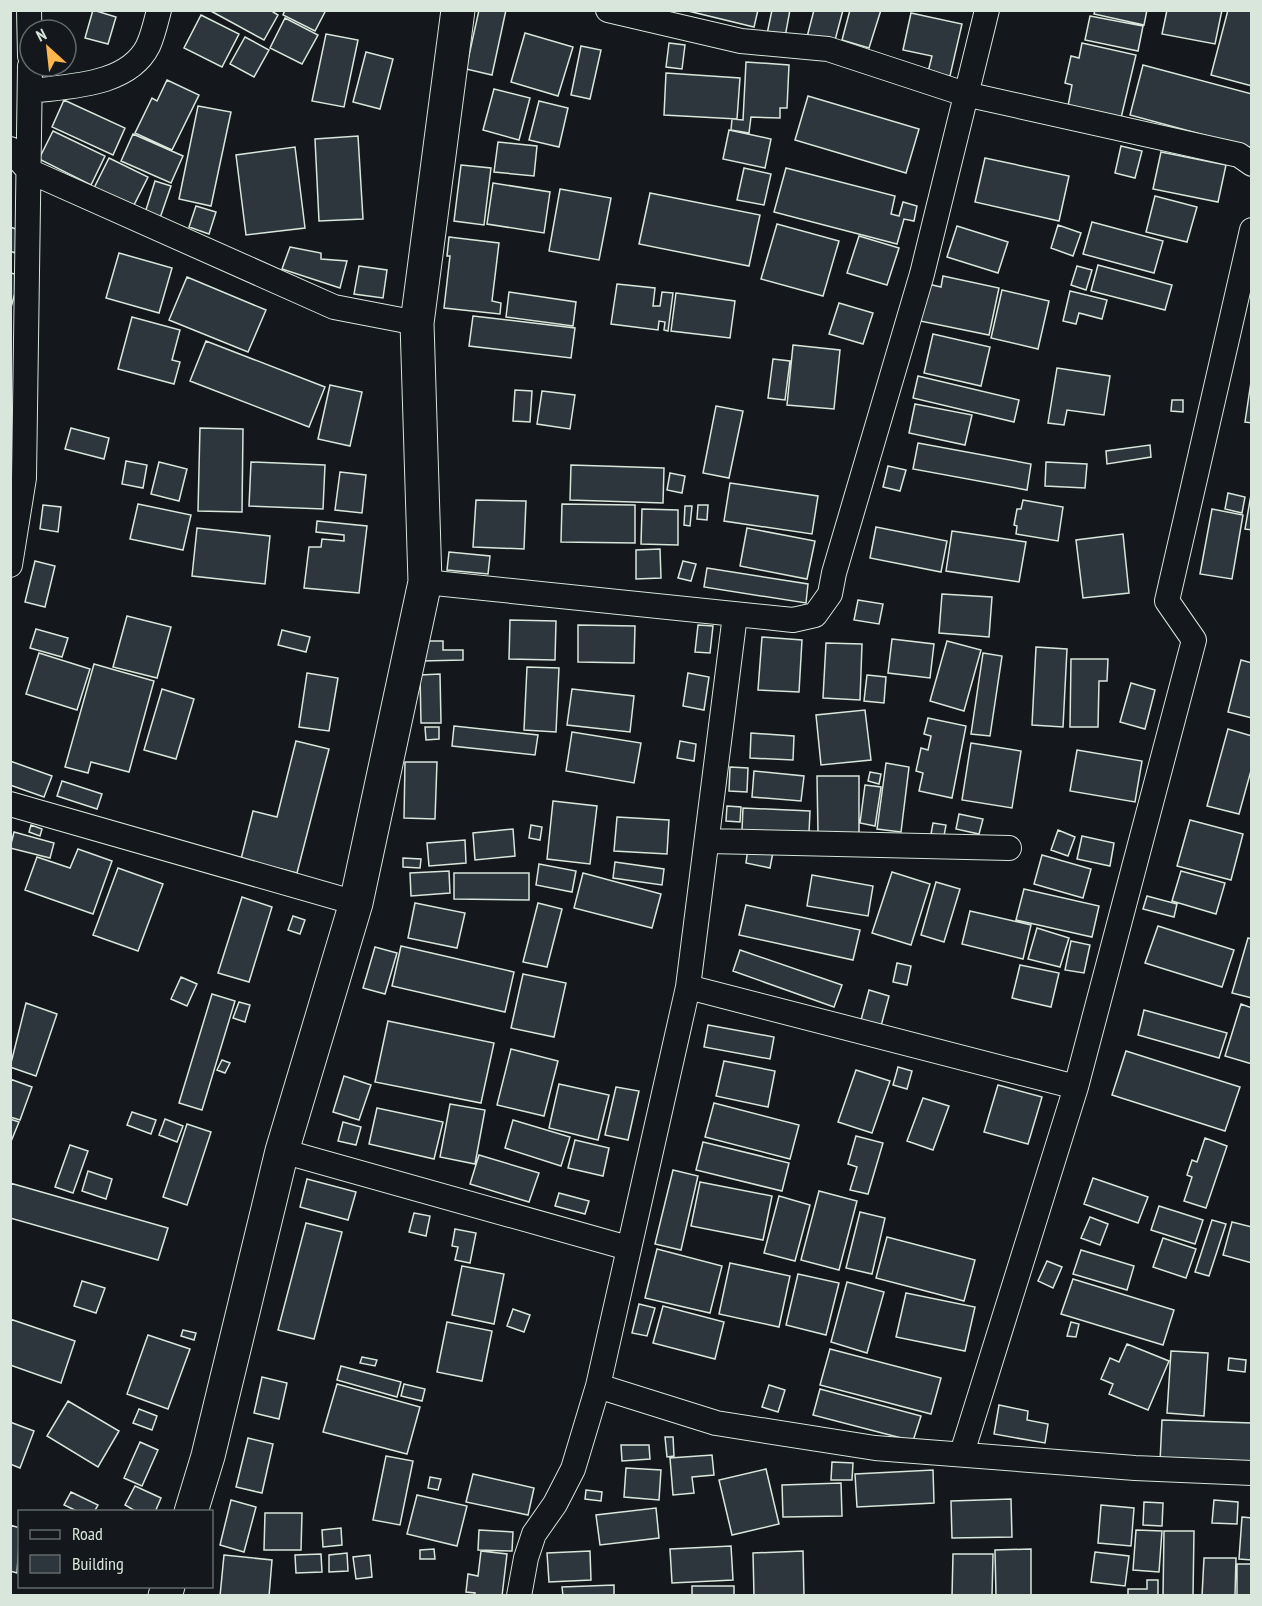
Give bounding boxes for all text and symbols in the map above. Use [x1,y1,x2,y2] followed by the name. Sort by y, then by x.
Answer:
[18,18,78,78] north arrow
[33,24,50,46] text: N
[18,1510,213,1588] legend
[72,1522,103,1545] text: Road
[72,1552,124,1575] text: Building

